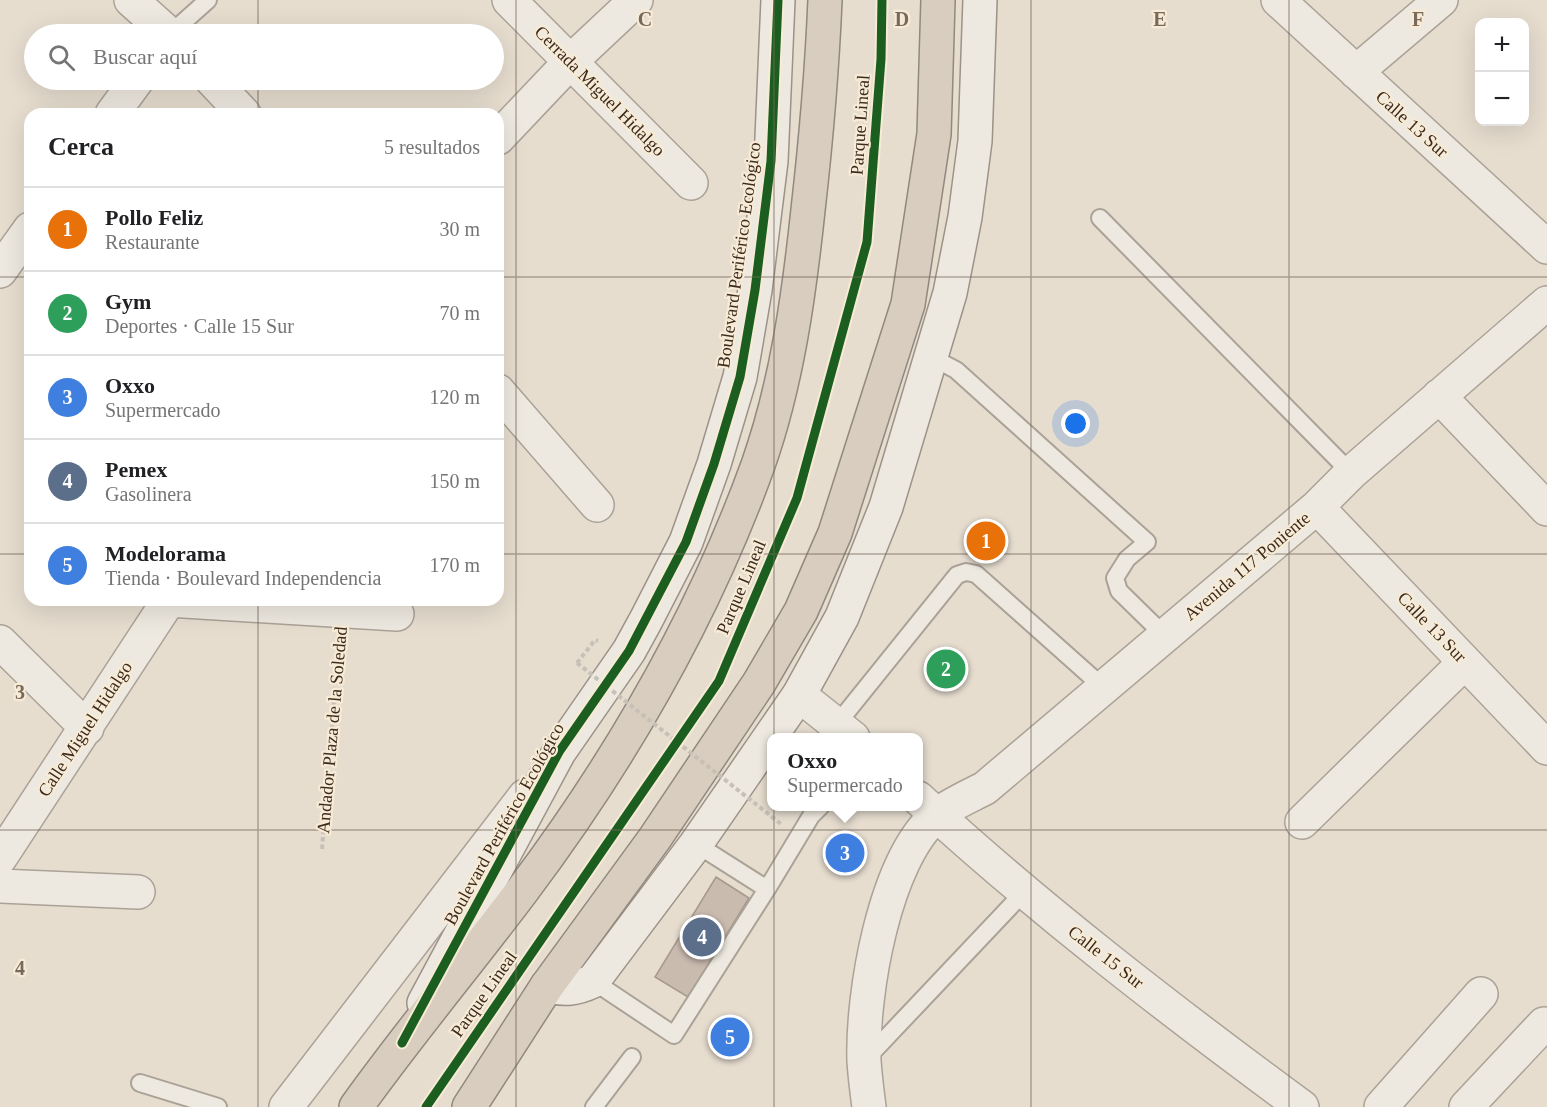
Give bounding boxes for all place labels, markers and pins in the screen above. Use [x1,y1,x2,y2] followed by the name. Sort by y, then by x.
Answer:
[966,518,1006,564] pin: 1
[926,646,966,692] pin: 2
[826,830,864,876] pin: 3
[682,914,722,960] pin: 4
[710,1014,750,1060] pin: 5

